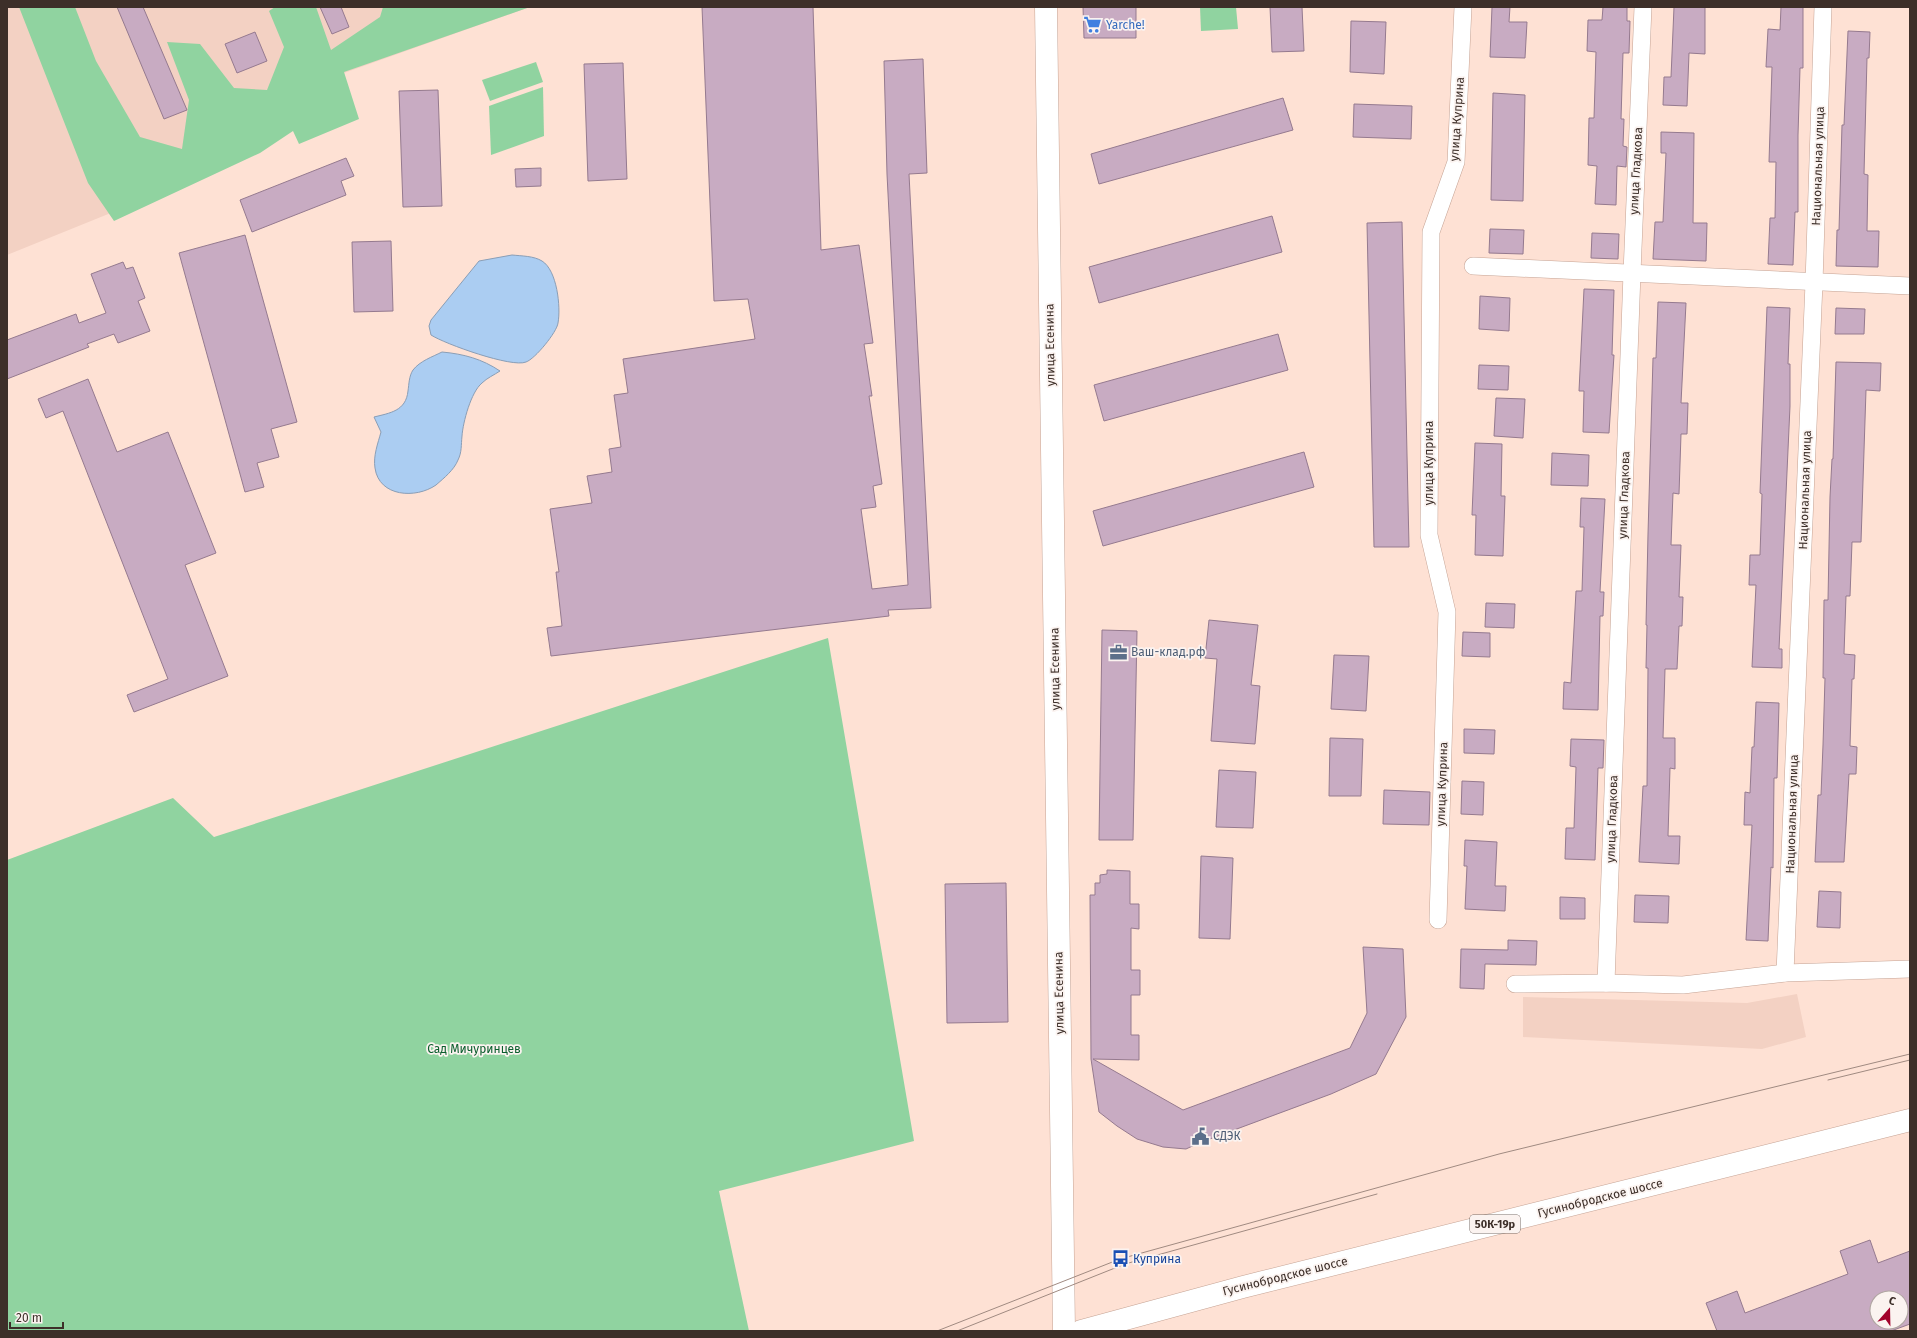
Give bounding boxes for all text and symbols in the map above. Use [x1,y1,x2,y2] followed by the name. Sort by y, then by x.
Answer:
[1083,15,1103,35] supermarket icon: Yarche!
[1106,18,1145,32] place label: Yarche!
[1447,76,1467,162] street label: улица Куприна
[1809,106,1827,226] street label: Национальная улица
[1627,127,1645,215] street label: улица Гладкова
[1042,303,1058,387] street label: улица Есенина
[1422,421,1436,505] street label: улица Куприна
[1796,430,1814,550] street label: Национальная улица
[1615,451,1633,539] street label: улица Гладкова
[1047,627,1063,711] street label: улица Есенина
[1108,642,1128,662] office icon: Ваш-клад.рф
[1131,645,1206,659] place label: Ваш-клад.рф
[1434,742,1450,826] street label: улица Куприна
[1783,754,1801,874] street label: Национальная улица
[1603,775,1621,863] street label: улица Гладкова
[1051,951,1067,1035] street label: улица Есенина
[427,1042,521,1056] park label: Сад Мичуринцев
[1190,1126,1210,1146] public building icon: СДЭК
[1213,1129,1241,1143] place label: СДЭК
[1536,1176,1664,1220] street label: Гусинобродское шоссе
[1470,1215,1520,1233] road number: 50К-19р
[1110,1249,1130,1269] bus stop icon: Куприна
[1133,1252,1181,1266] place label: Куприна
[1221,1254,1349,1298] street label: Гусинобродское шоссе
[1869,1290,1909,1330] north arrow
[1887,1294,1898,1308] text: С
[10,1304,63,1330] scale bar
[16,1311,42,1325] text: 20 m

